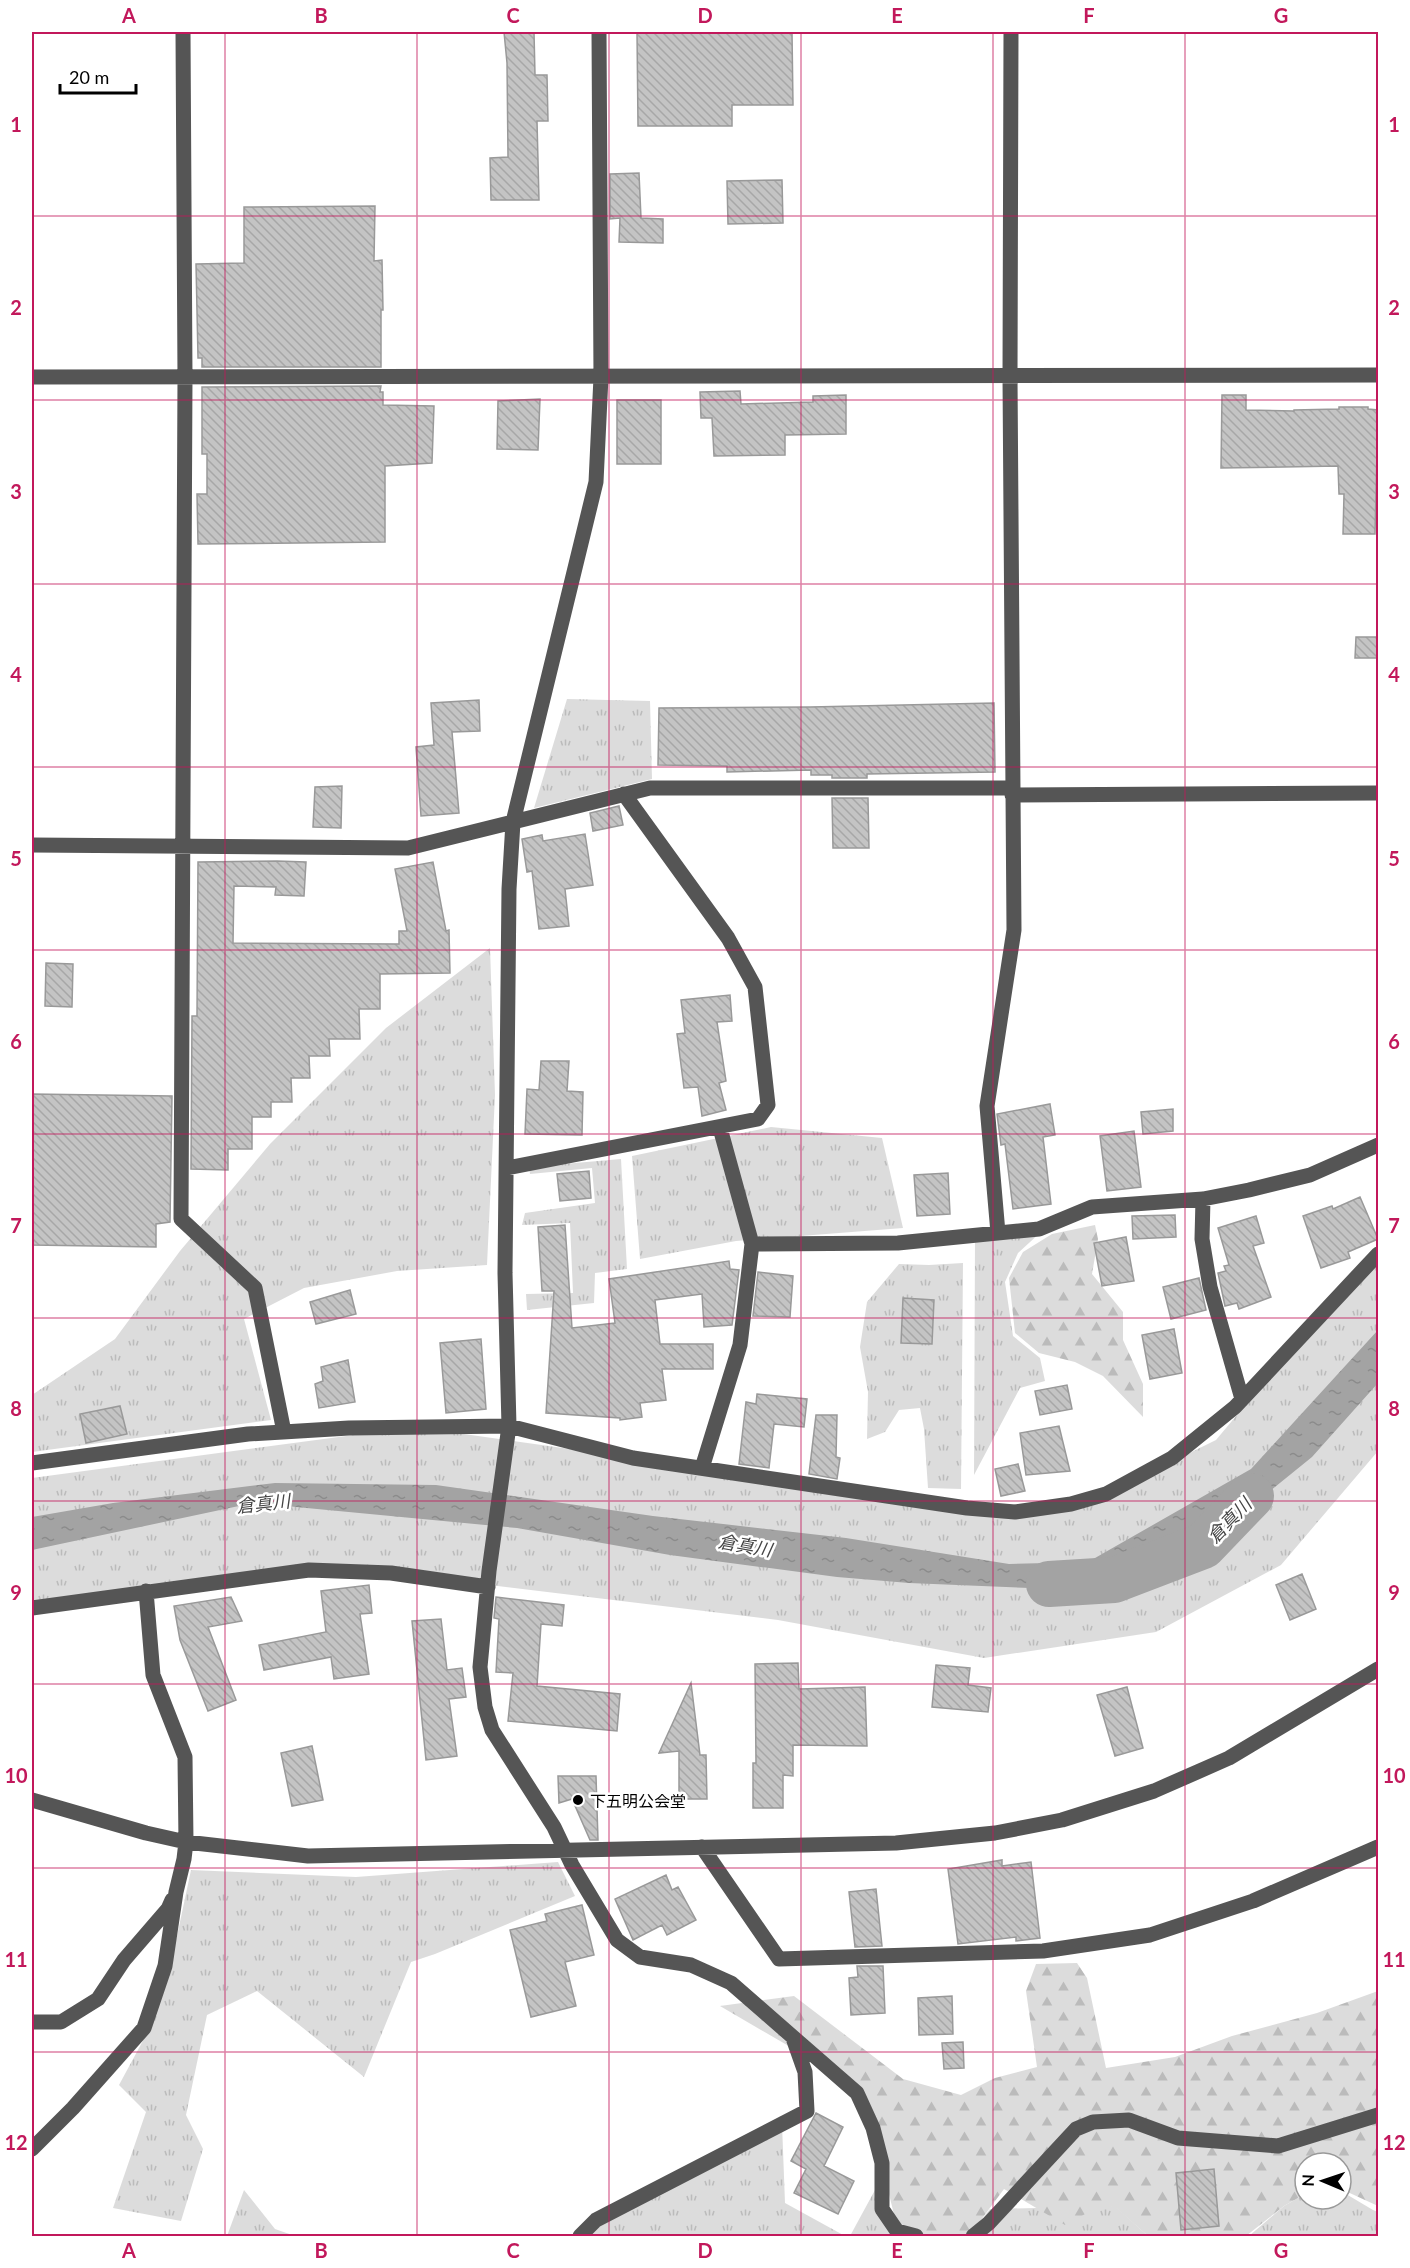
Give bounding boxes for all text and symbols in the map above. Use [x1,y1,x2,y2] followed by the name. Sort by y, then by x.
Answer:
[121,3,136,27] text: A
[314,3,328,27] text: B
[506,3,520,27] text: C
[697,3,713,27] text: D
[891,3,903,27] text: E
[1083,3,1095,27] text: F
[1274,3,1288,27] text: G
[60,57,136,95] scale bar
[69,66,109,88] text: 20 m
[10,112,22,136] text: 1
[1388,112,1400,136] text: 1
[10,295,22,319] text: 2
[1388,295,1400,319] text: 2
[10,479,22,503] text: 3
[1388,479,1400,503] text: 3
[10,662,22,686] text: 4
[1388,662,1400,686] text: 4
[10,846,22,870] text: 5
[1388,846,1400,870] text: 5
[10,1029,22,1053] text: 6
[1388,1029,1400,1053] text: 6
[10,1213,22,1237] text: 7
[1388,1213,1400,1237] text: 7
[10,1396,22,1420] text: 8
[1388,1396,1400,1420] text: 8
[235,1489,293,1517] water label: 倉真川
[1202,1491,1257,1547] water label: 倉真川
[717,1529,775,1561] water label: 倉真川
[10,1580,22,1604] text: 9
[1388,1580,1400,1604] text: 9
[4,1763,28,1787] text: 10
[1382,1763,1406,1787] text: 10
[590,1791,686,1810] place label: 下五明公会堂
[571,1793,585,1807] marker: 下五明公会堂
[4,1947,28,1971] text: 11
[1382,1947,1406,1971] text: 11
[4,2130,28,2154] text: 12
[1382,2130,1406,2154] text: 12
[1293,2151,1353,2211] north arrow
[1298,2174,1317,2187] text: N
[121,2238,136,2262] text: A
[314,2238,328,2262] text: B
[506,2238,520,2262] text: C
[697,2238,713,2262] text: D
[891,2238,903,2262] text: E
[1083,2238,1095,2262] text: F
[1274,2238,1288,2262] text: G

